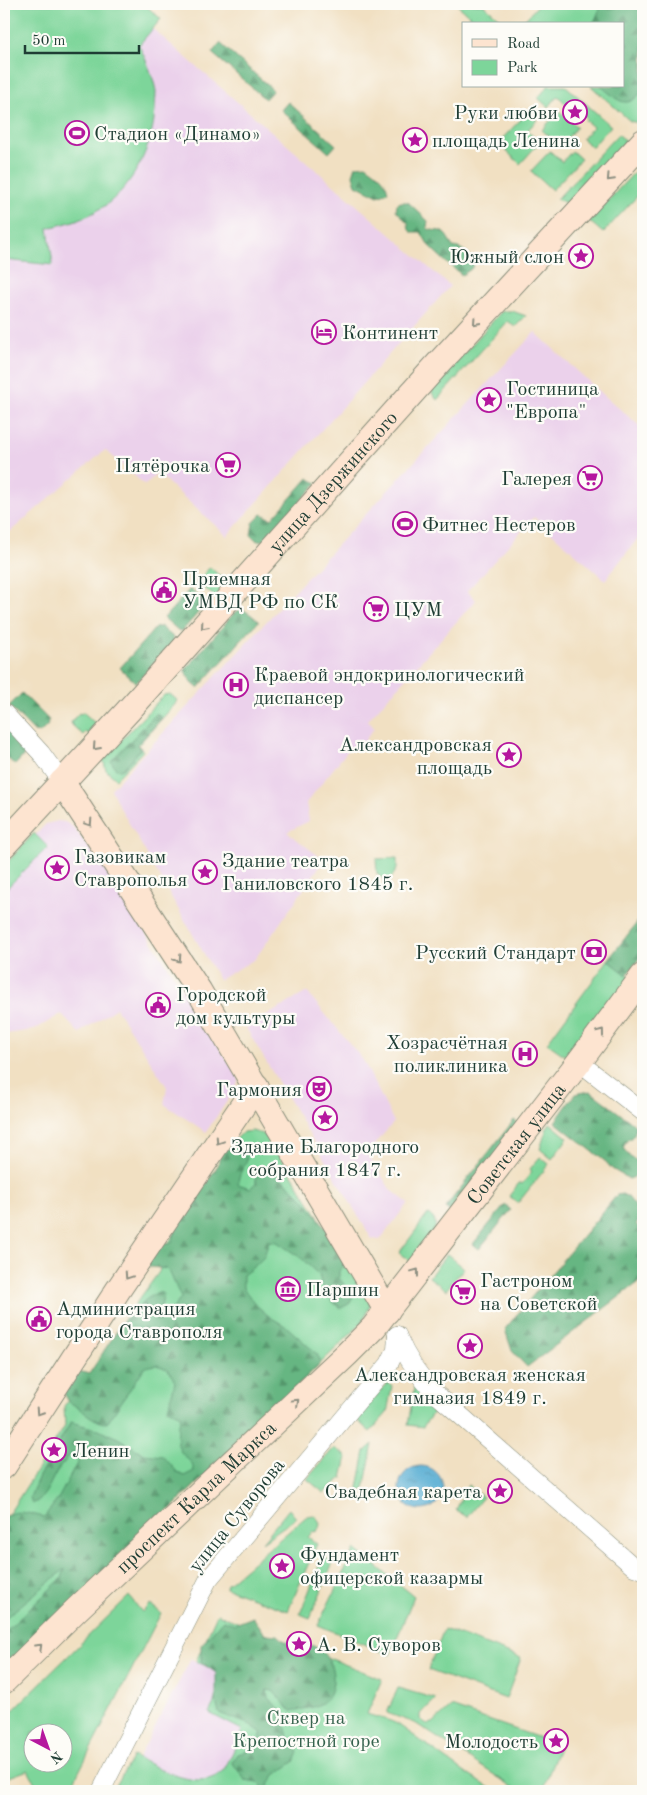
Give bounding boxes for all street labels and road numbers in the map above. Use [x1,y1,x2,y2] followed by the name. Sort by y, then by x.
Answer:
[266,408,402,558] street label: улица Дзержинского
[464,1080,571,1209] street label: Советская улица
[114,1418,281,1578] street label: проспект Карла Маркса
[186,1455,289,1577] street label: улица Суворова

